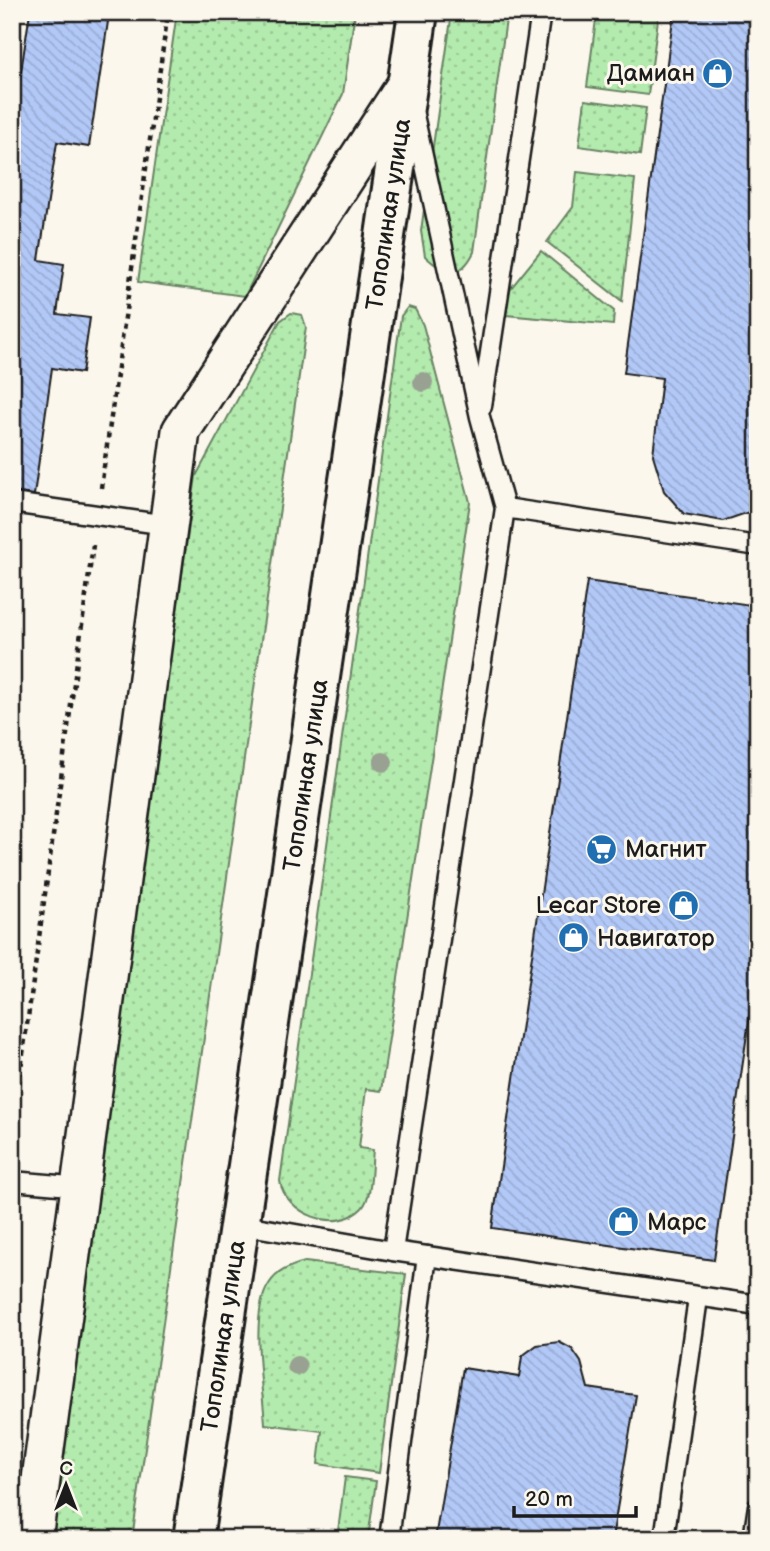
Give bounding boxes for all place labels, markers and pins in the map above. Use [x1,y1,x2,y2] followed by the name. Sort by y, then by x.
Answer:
[701,56,735,90] shop icon: Дамиан
[607,59,695,88] place label: Дамиан
[585,832,619,866] supermarket icon: Магнит
[625,835,707,864] place label: Магнит
[667,888,701,922] shop icon: Lecar Store
[535,891,661,920] place label: Lecar Store
[557,921,591,955] shop icon: Навигатор
[597,924,715,953] place label: Навигатор
[607,1205,641,1239] shop icon: Марс
[647,1208,707,1237] place label: Марс

